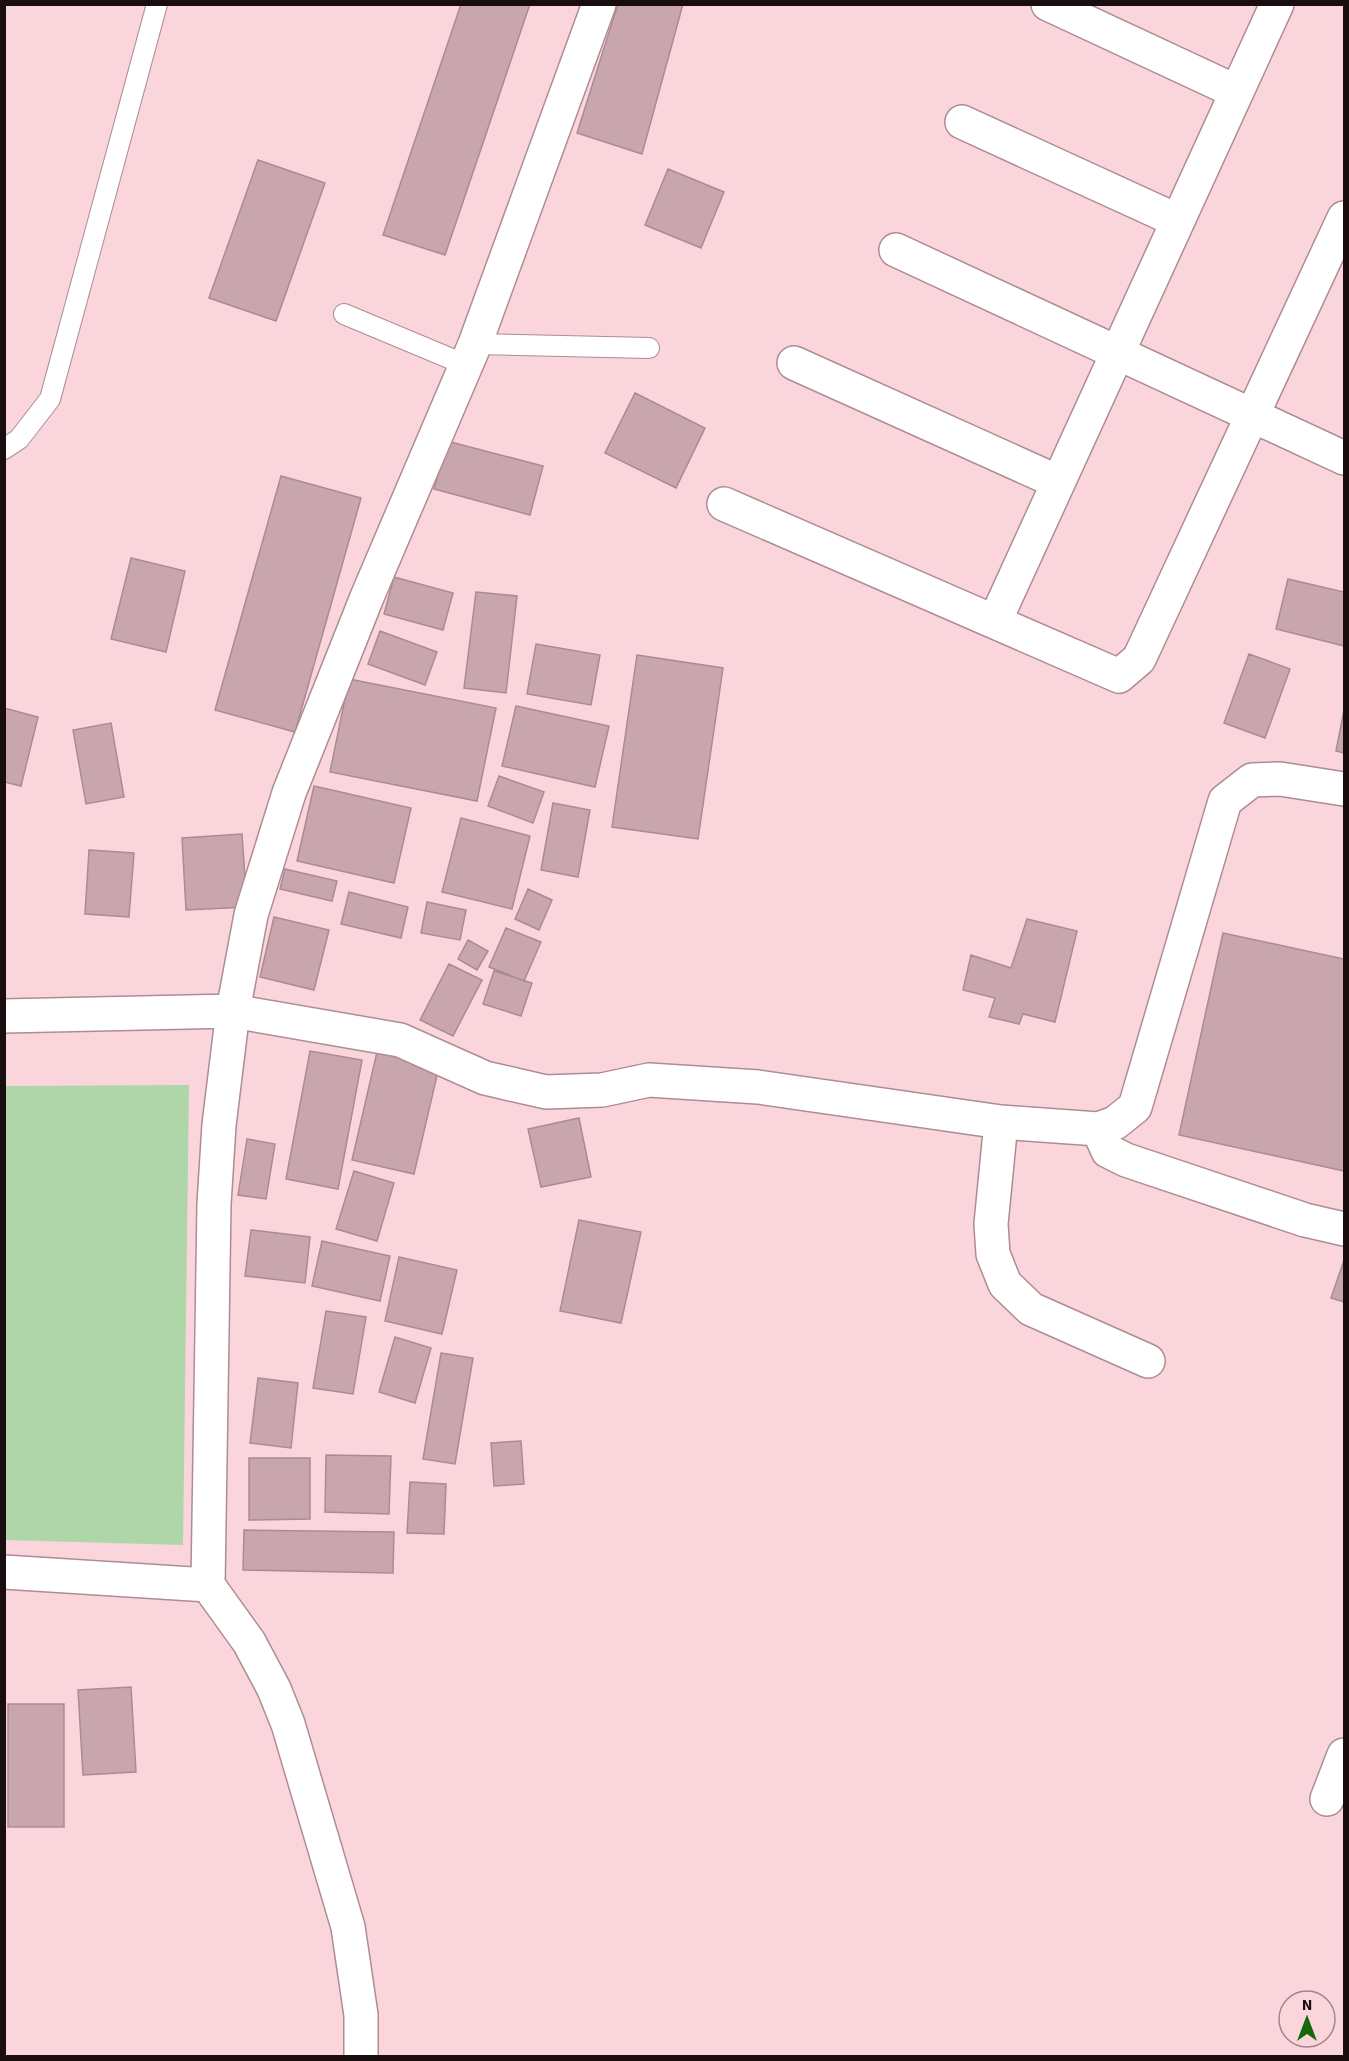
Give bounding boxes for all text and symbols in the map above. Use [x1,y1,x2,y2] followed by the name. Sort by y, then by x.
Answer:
[1277,1989,1337,2049] north arrow
[1302,1994,1312,2016] text: N

